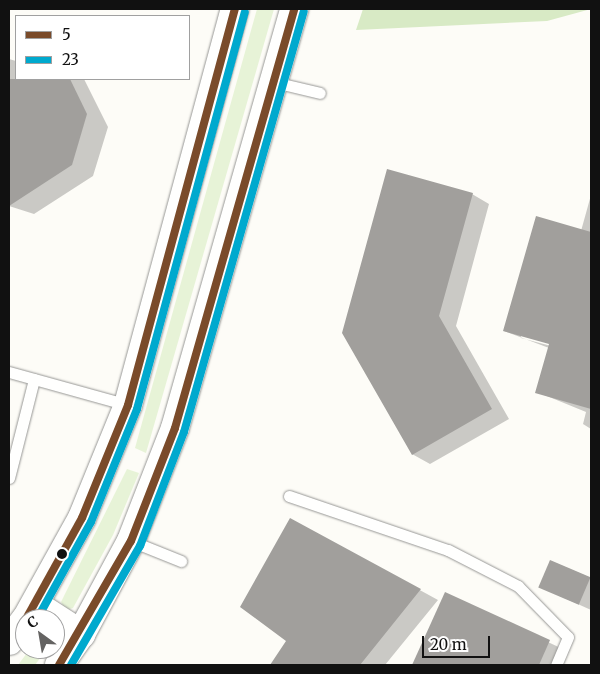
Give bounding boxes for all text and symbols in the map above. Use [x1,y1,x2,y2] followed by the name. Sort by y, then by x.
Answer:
[15,15,190,80] legend
[62,25,71,44] text: 5
[62,50,79,69] text: 23
[57,549,67,559] unlabelled marker
[15,609,65,659] north arrow
[24,612,41,632] text: С
[425,626,492,658] scale bar
[430,635,467,654] text: 20 m

